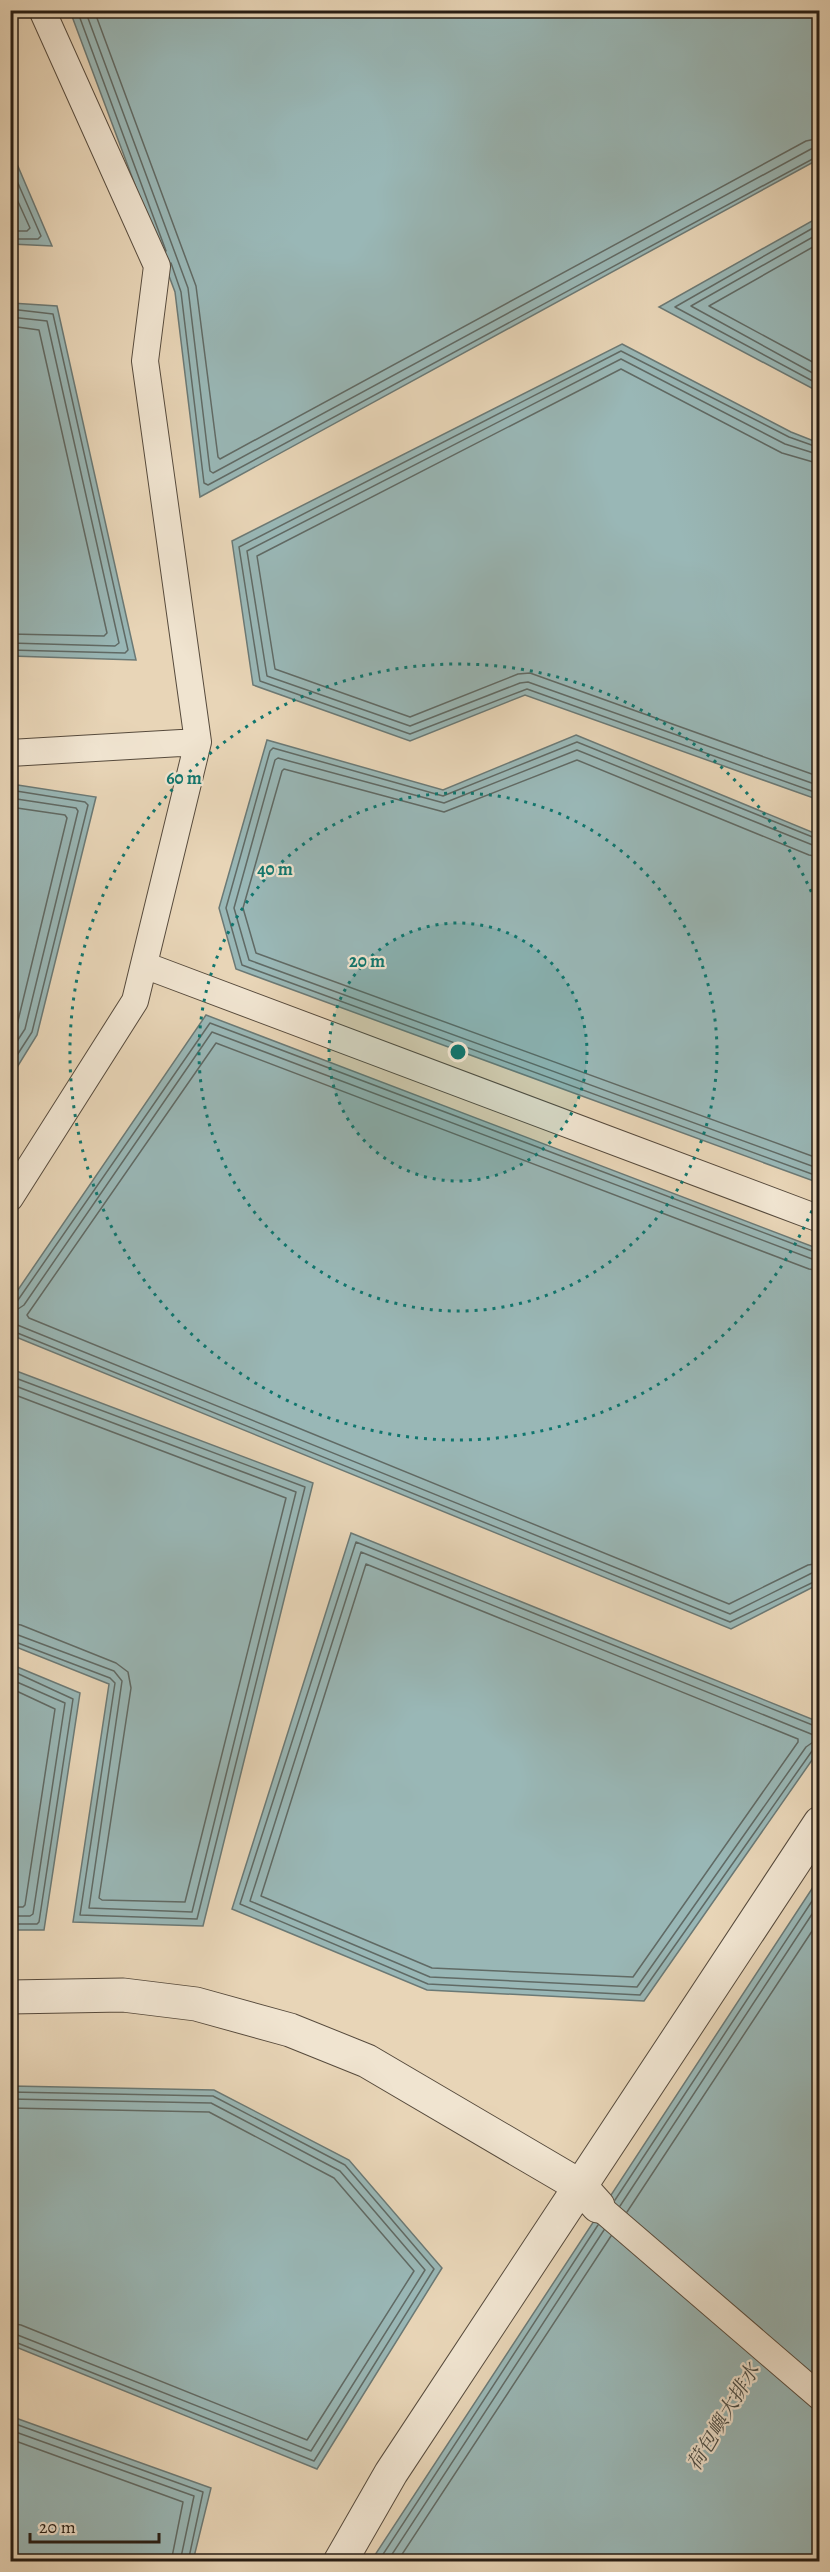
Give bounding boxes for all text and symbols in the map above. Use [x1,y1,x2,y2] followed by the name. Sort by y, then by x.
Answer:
[166,766,202,790] text: 60 m
[257,857,293,881] text: 40 m
[349,949,385,973] text: 20 m
[448,1042,468,1062] centre of rings
[681,2357,767,2476] water label: 荷包嶼大排水
[30,2506,159,2544] scale bar
[39,2515,76,2539] text: 20 m

